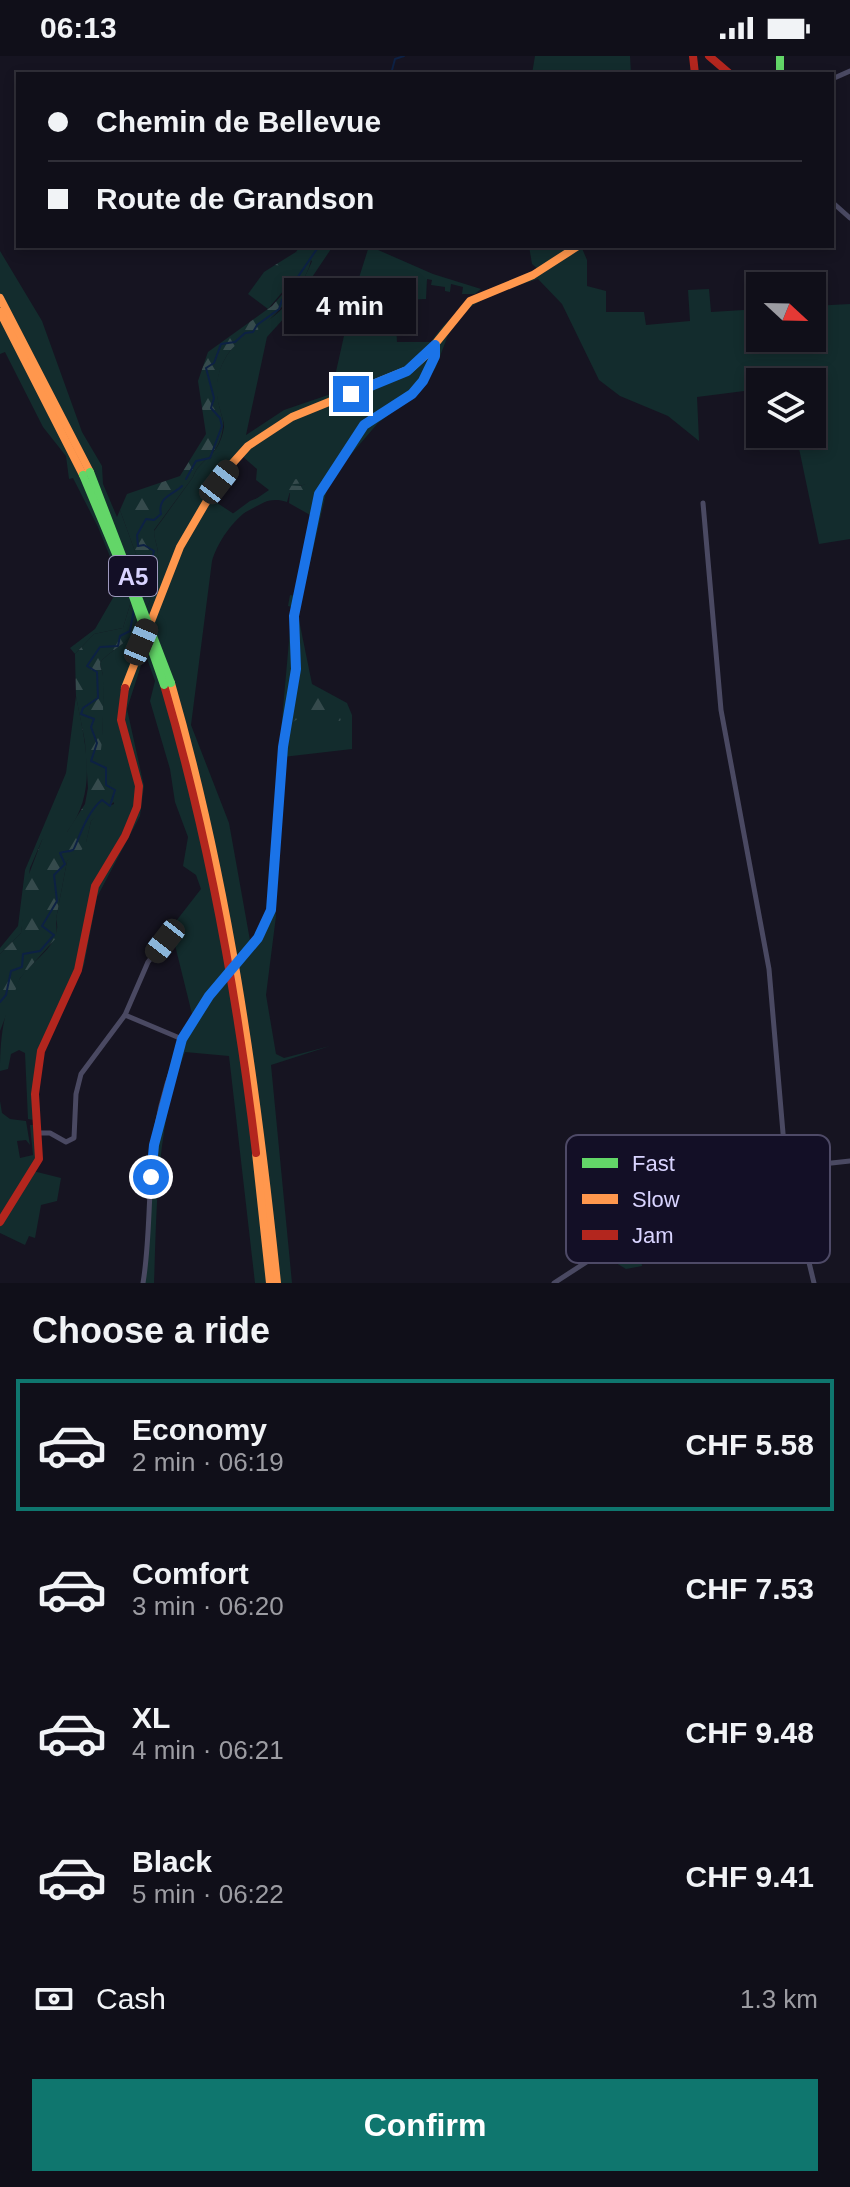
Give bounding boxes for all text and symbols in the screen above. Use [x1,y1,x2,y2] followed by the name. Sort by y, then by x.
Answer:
[40,11,117,44] text: 06:13
[96,105,381,138] text: Chemin de Bellevue
[96,182,374,215] text: Route de Grandson
[746,272,826,352] north arrow
[746,272,826,448] map controls
[285,278,417,334] callout: 4 min
[316,291,384,321] text: 4 min
[746,368,826,448] button: layers
[333,376,369,412] route end
[195,456,243,508] car
[109,556,157,596] road number: A5
[121,615,161,669] car
[141,915,189,967] car
[566,1135,830,1263] legend
[632,1151,675,1176] text: Fast
[133,1159,169,1195] route start
[632,1187,680,1212] text: Slow
[632,1223,674,1248] text: Jam
[32,1310,270,1351] text: Choose a ride
[36,1409,108,1481] icon: car
[132,1413,267,1446] text: Economy
[686,1428,814,1461] text: CHF 5.58
[132,1447,284,1477] text: 2 min · 06:19
[36,1553,108,1625] icon: car
[132,1557,249,1590] text: Comfort
[686,1572,814,1605] text: CHF 7.53
[132,1591,284,1621] text: 3 min · 06:20
[36,1697,108,1769] icon: car
[132,1701,170,1734] text: XL
[686,1716,814,1749] text: CHF 9.48
[132,1735,284,1765] text: 4 min · 06:21
[36,1841,108,1913] icon: car
[132,1845,212,1878] text: Black
[686,1860,814,1893] text: CHF 9.41
[132,1879,284,1909] text: 5 min · 06:22
[32,1977,76,2021] icon: cash
[96,1982,166,2015] text: Cash
[740,1984,818,2014] text: 1.3 km
[32,2079,818,2171] button: Confirm

